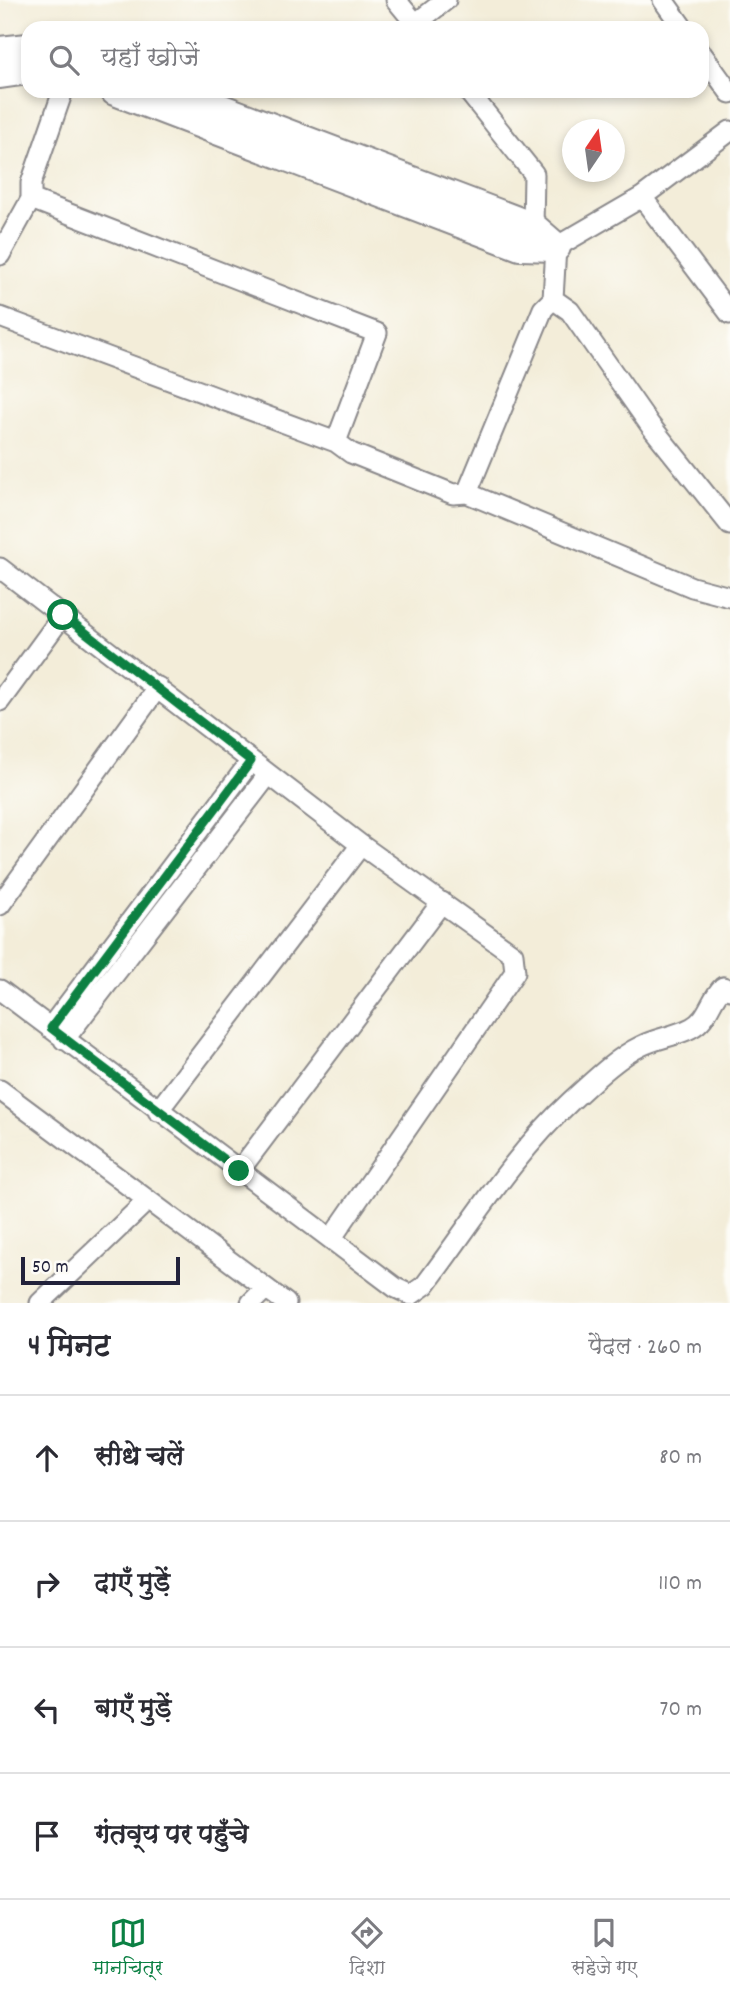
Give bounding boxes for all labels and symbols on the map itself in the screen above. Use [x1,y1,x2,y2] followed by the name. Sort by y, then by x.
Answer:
[562,119,625,182] north arrow
[47,599,78,630] route start
[223,1155,254,1186] route end
[21,1254,180,1286] scale bar

